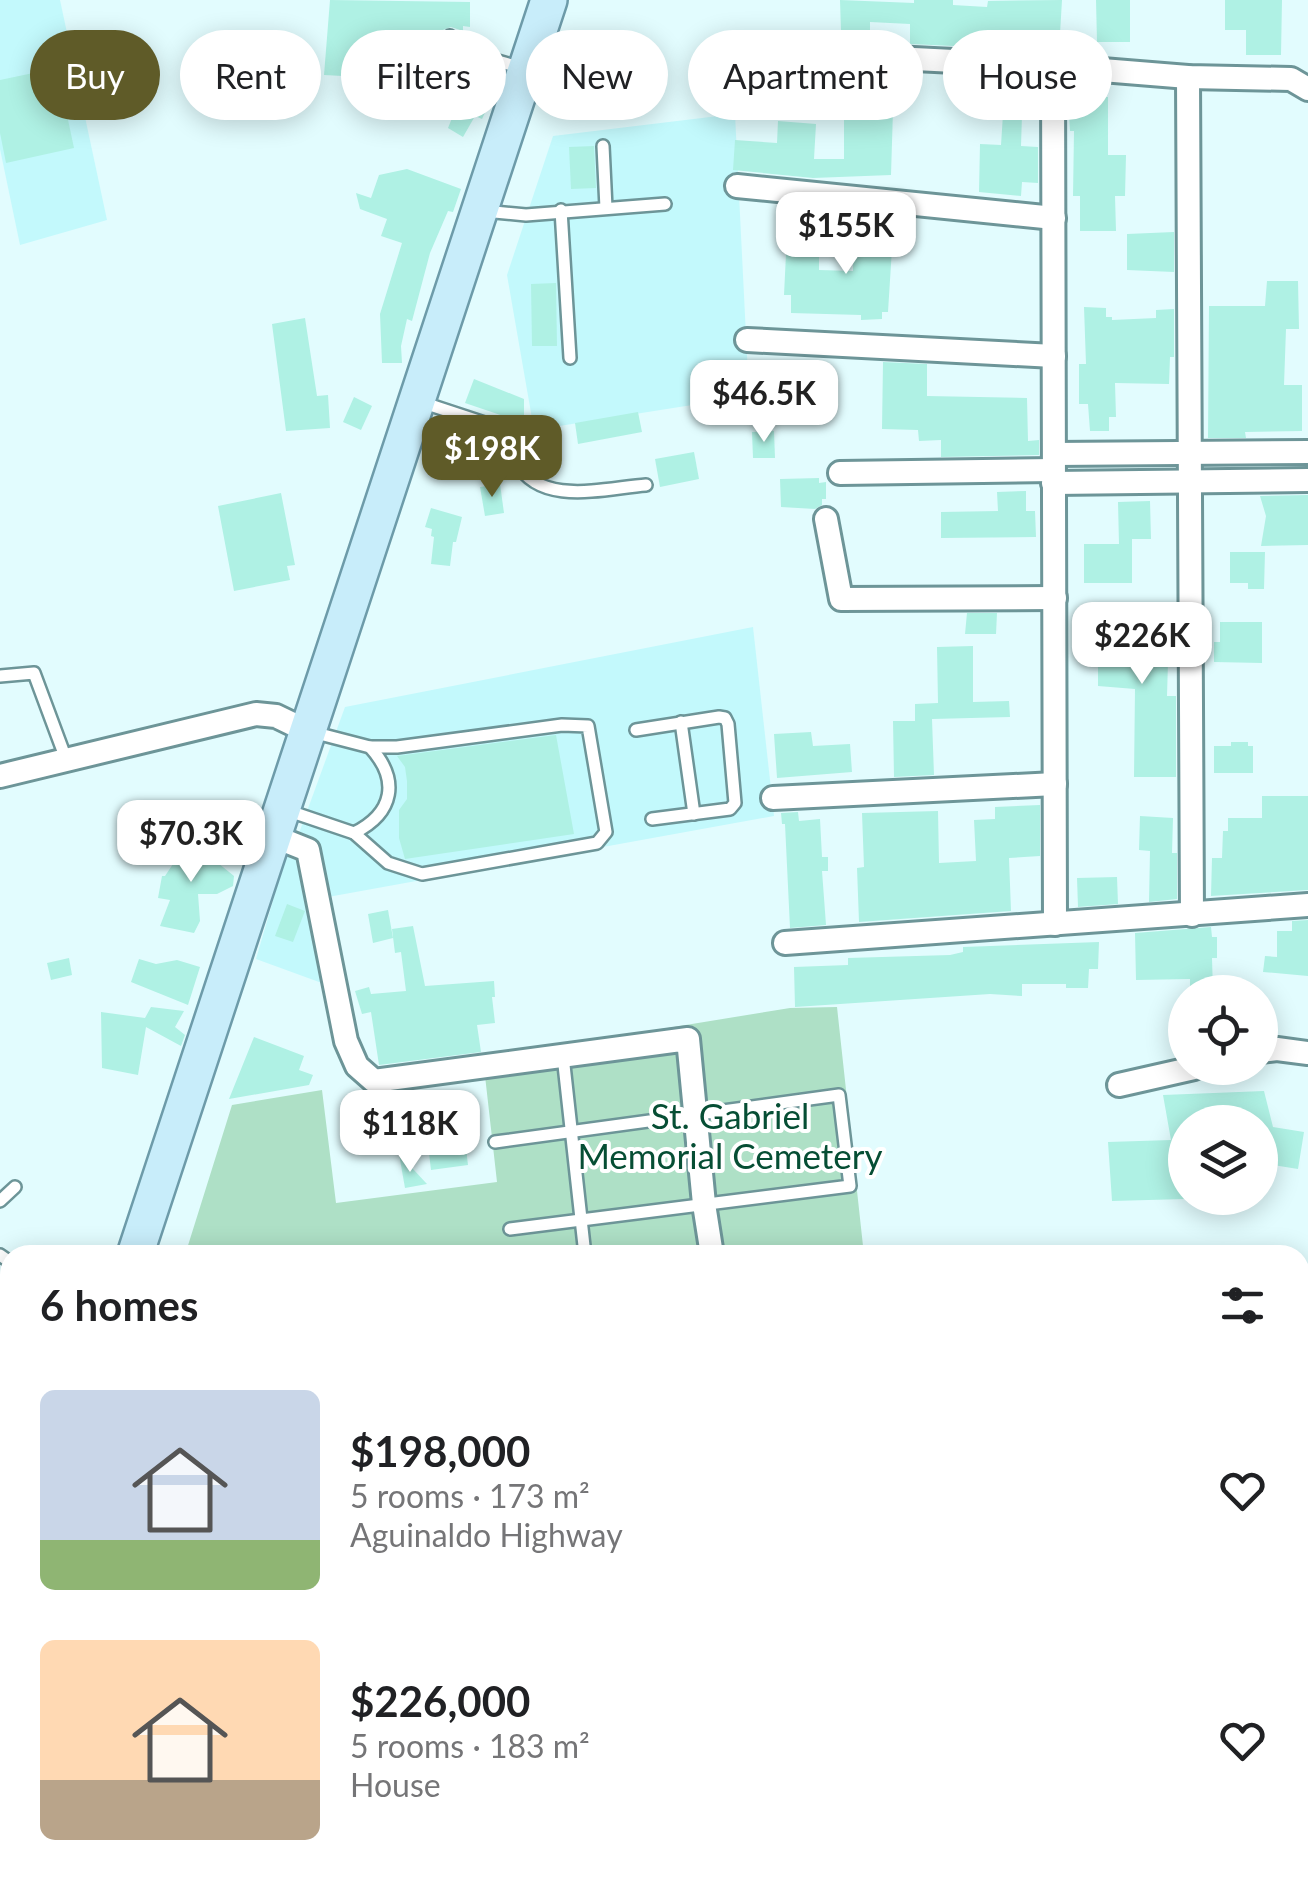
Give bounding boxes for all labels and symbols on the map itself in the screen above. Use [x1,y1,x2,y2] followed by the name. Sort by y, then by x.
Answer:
[776,192,916,277] pin: $155K
[683,360,845,445] pin: $46.5K
[422,415,562,500] pin: $198K
[1072,602,1212,687] pin: $226K
[110,800,272,885] pin: $70.3K
[340,1090,480,1175] pin: $118K
[577,1094,883,1176] park label: St. Gabriel Memorial Cemetery

